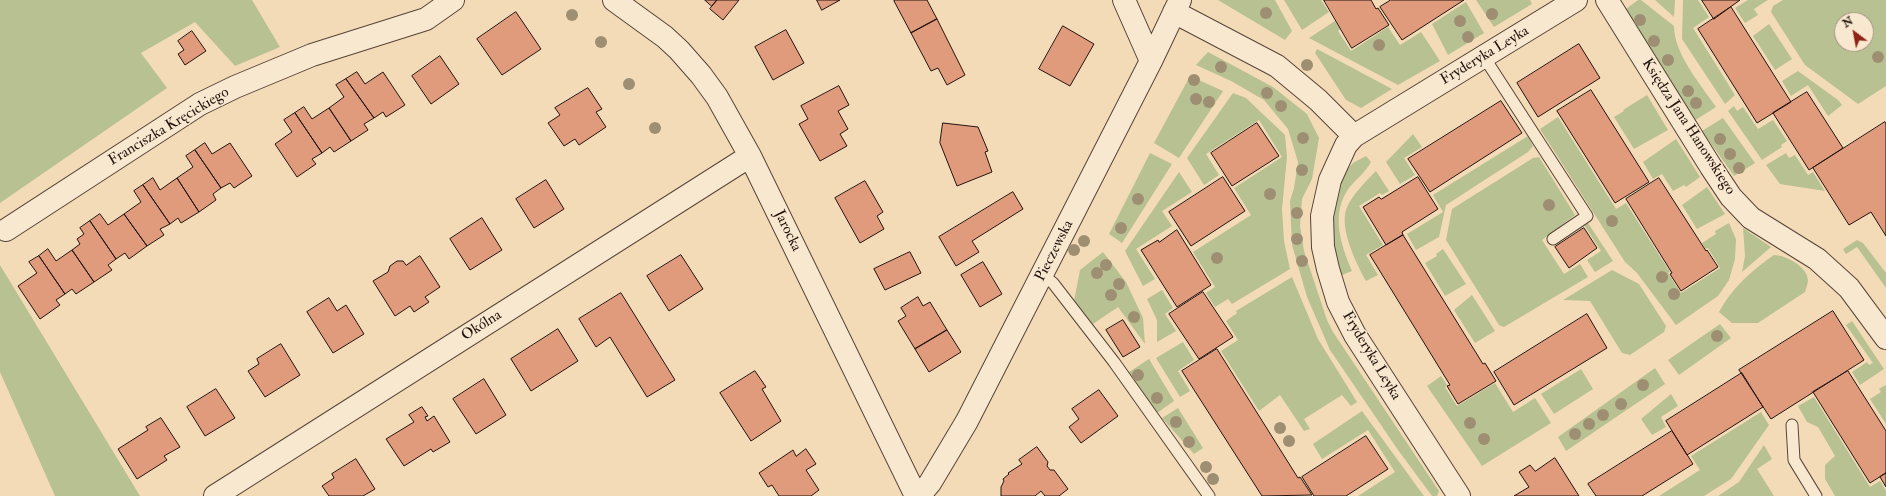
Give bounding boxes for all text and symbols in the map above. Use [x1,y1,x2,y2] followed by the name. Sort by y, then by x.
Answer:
[1834,12,1874,52] north arrow
[1840,14,1856,30] text: N
[1437,22,1533,90] street label: Fryderyka Leyka
[1637,56,1739,198] street label: Księdza Jana Hanowskiego
[105,84,233,170] street label: Franciszka Kręcickiego
[769,207,805,255] street label: Jarocka
[1032,217,1078,285] street label: Pieczewska
[459,307,505,345] street label: Okólna
[1337,308,1405,404] street label: Fryderyka Leyka

